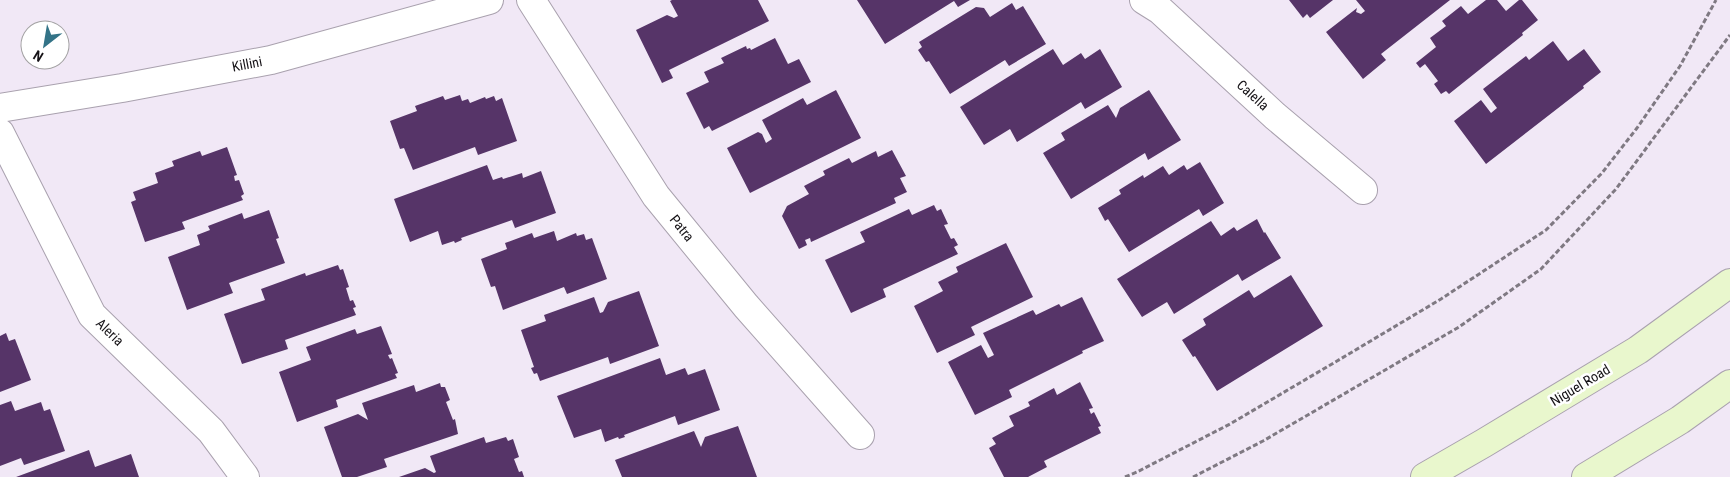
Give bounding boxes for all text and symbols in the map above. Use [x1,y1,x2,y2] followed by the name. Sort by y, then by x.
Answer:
[20,20,70,70] north arrow
[31,47,46,65] text: N
[231,53,263,75] street label: Killini
[1234,76,1272,114] street label: Calella
[667,212,697,244] street label: Patra
[93,315,127,349] street label: Aleria
[1547,361,1613,409] street label: Niguel Road

